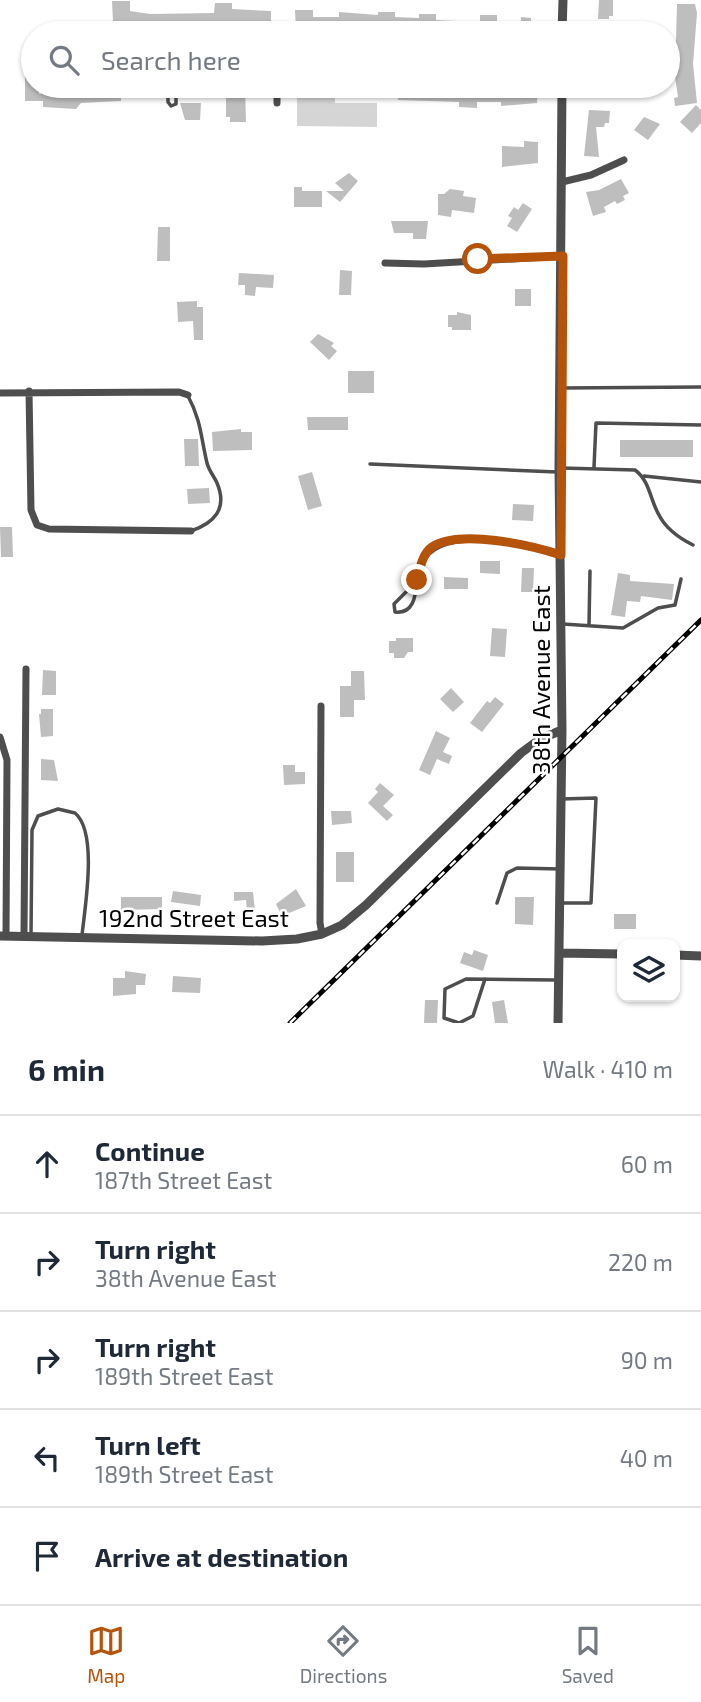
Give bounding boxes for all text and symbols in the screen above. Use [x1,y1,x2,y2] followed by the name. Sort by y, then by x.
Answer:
[21,21,680,98] search box
[45,41,83,79] icon: search
[101,44,241,75] text: Search here
[462,243,493,274] route start
[401,564,432,595] route end
[526,585,555,775] street label: 38th Avenue East
[99,903,289,932] street label: 192nd Street East
[617,939,680,1002] map controls
[617,939,680,1002] button: layers
[28,1051,105,1087] text: 6 min
[542,1055,673,1083] text: Walk · 410 m
[95,1135,205,1166] text: Continue
[28,1145,66,1183] icon: ahead
[621,1150,673,1178] text: 60 m
[95,1166,272,1194] text: 187th Street East
[95,1233,216,1264] text: Turn right
[28,1243,66,1281] icon: right
[608,1248,673,1276] text: 220 m
[95,1264,277,1292] text: 38th Avenue East
[95,1331,216,1362] text: Turn right
[28,1341,66,1379] icon: right
[621,1346,673,1374] text: 90 m
[95,1362,274,1390] text: 189th Street East
[95,1429,201,1460] text: Turn left
[28,1439,66,1477] icon: left
[620,1444,673,1472] text: 40 m
[95,1460,274,1488] text: 189th Street East
[28,1537,66,1575] icon: arrive
[95,1541,348,1572] text: Arrive at destination
[87,1622,125,1687] tab: Map
[300,1622,387,1687] tab: Directions
[562,1622,614,1687] tab: Saved

